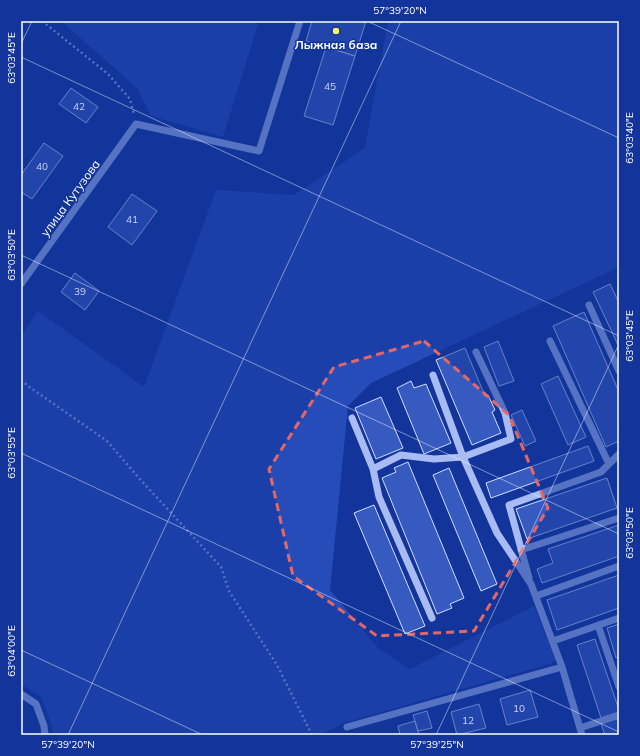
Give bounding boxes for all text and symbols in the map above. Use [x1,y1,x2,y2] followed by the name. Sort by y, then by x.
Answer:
[373,4,427,17] text: 57°39'20"N
[331,26,341,36] marker: Лыжная база
[5,32,18,84] text: 63°03'45"E
[295,37,377,52] place label: Лыжная база
[324,80,336,93] house number: 45
[73,100,85,113] house number: 42
[623,112,636,164] text: 63°03'40"E
[37,157,103,239] street label: улица Кутузова
[36,160,48,173] house number: 40
[126,213,138,226] house number: 41
[5,229,18,281] text: 63°03'50"E
[74,285,86,298] house number: 39
[623,310,636,362] text: 63°03'45"E
[5,427,18,479] text: 63°03'55"E
[623,507,636,559] text: 63°03'50"E
[5,625,18,677] text: 63°04'00"E
[513,702,525,715] house number: 10
[462,714,474,727] house number: 12
[41,738,95,751] text: 57°39'20"N
[410,738,464,751] text: 57°39'25"N

